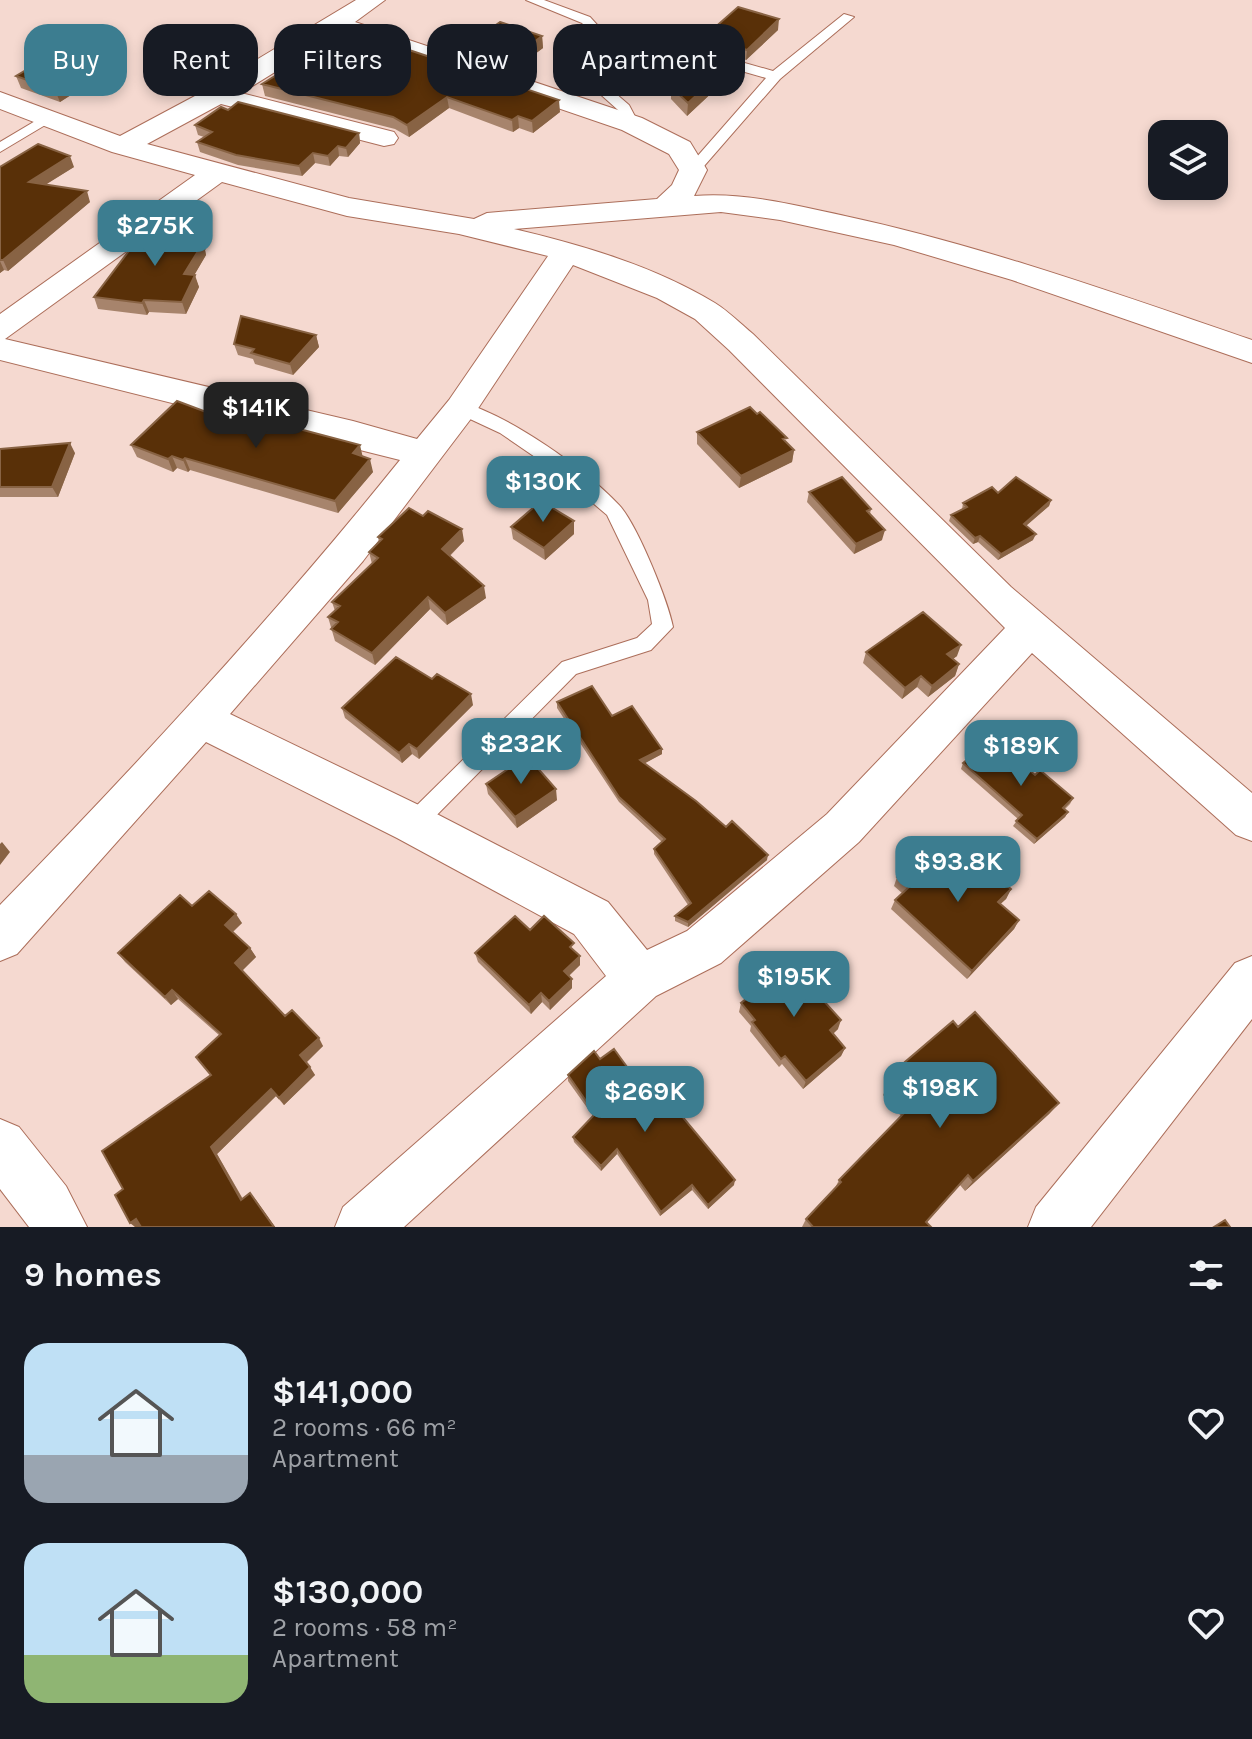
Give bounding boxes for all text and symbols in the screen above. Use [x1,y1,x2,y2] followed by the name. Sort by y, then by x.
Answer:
[24,24,127,96] chip: Buy
[143,24,258,96] chip: Rent
[274,24,411,96] chip: Filters
[427,24,537,96] chip: New
[553,24,745,96] chip: Apartment
[1148,120,1228,200] map controls
[1148,120,1228,200] button: layers
[99,200,211,268] pin: $275K
[116,210,194,241] text: $275K
[200,382,312,450] pin: $141K
[222,392,290,423] text: $141K
[487,456,599,524] pin: $130K
[505,466,581,497] text: $130K
[465,718,577,786] pin: $232K
[965,720,1077,788] pin: $189K
[480,728,562,759] text: $232K
[983,730,1059,761] text: $189K
[893,836,1023,904] pin: $93.8K
[913,846,1003,877] text: $93.8K
[738,951,850,1019] pin: $195K
[756,961,832,992] text: $195K
[884,1062,996,1130] pin: $198K
[589,1066,701,1134] pin: $269K
[902,1072,978,1103] text: $198K
[604,1076,686,1107] text: $269K
[1184,1253,1228,1297] icon: filters
[24,1255,162,1295] text: 9 homes
[272,1372,413,1412] text: $141,000
[88,1375,184,1471] icon: home
[1184,1401,1228,1445] icon: heart
[272,1412,457,1443] text: 2 rooms · 66 m²
[272,1443,399,1474] text: Apartment
[272,1572,423,1612] text: $130,000
[88,1575,184,1671] icon: home
[1184,1601,1228,1645] icon: heart
[272,1612,458,1643] text: 2 rooms · 58 m²
[272,1643,399,1674] text: Apartment

